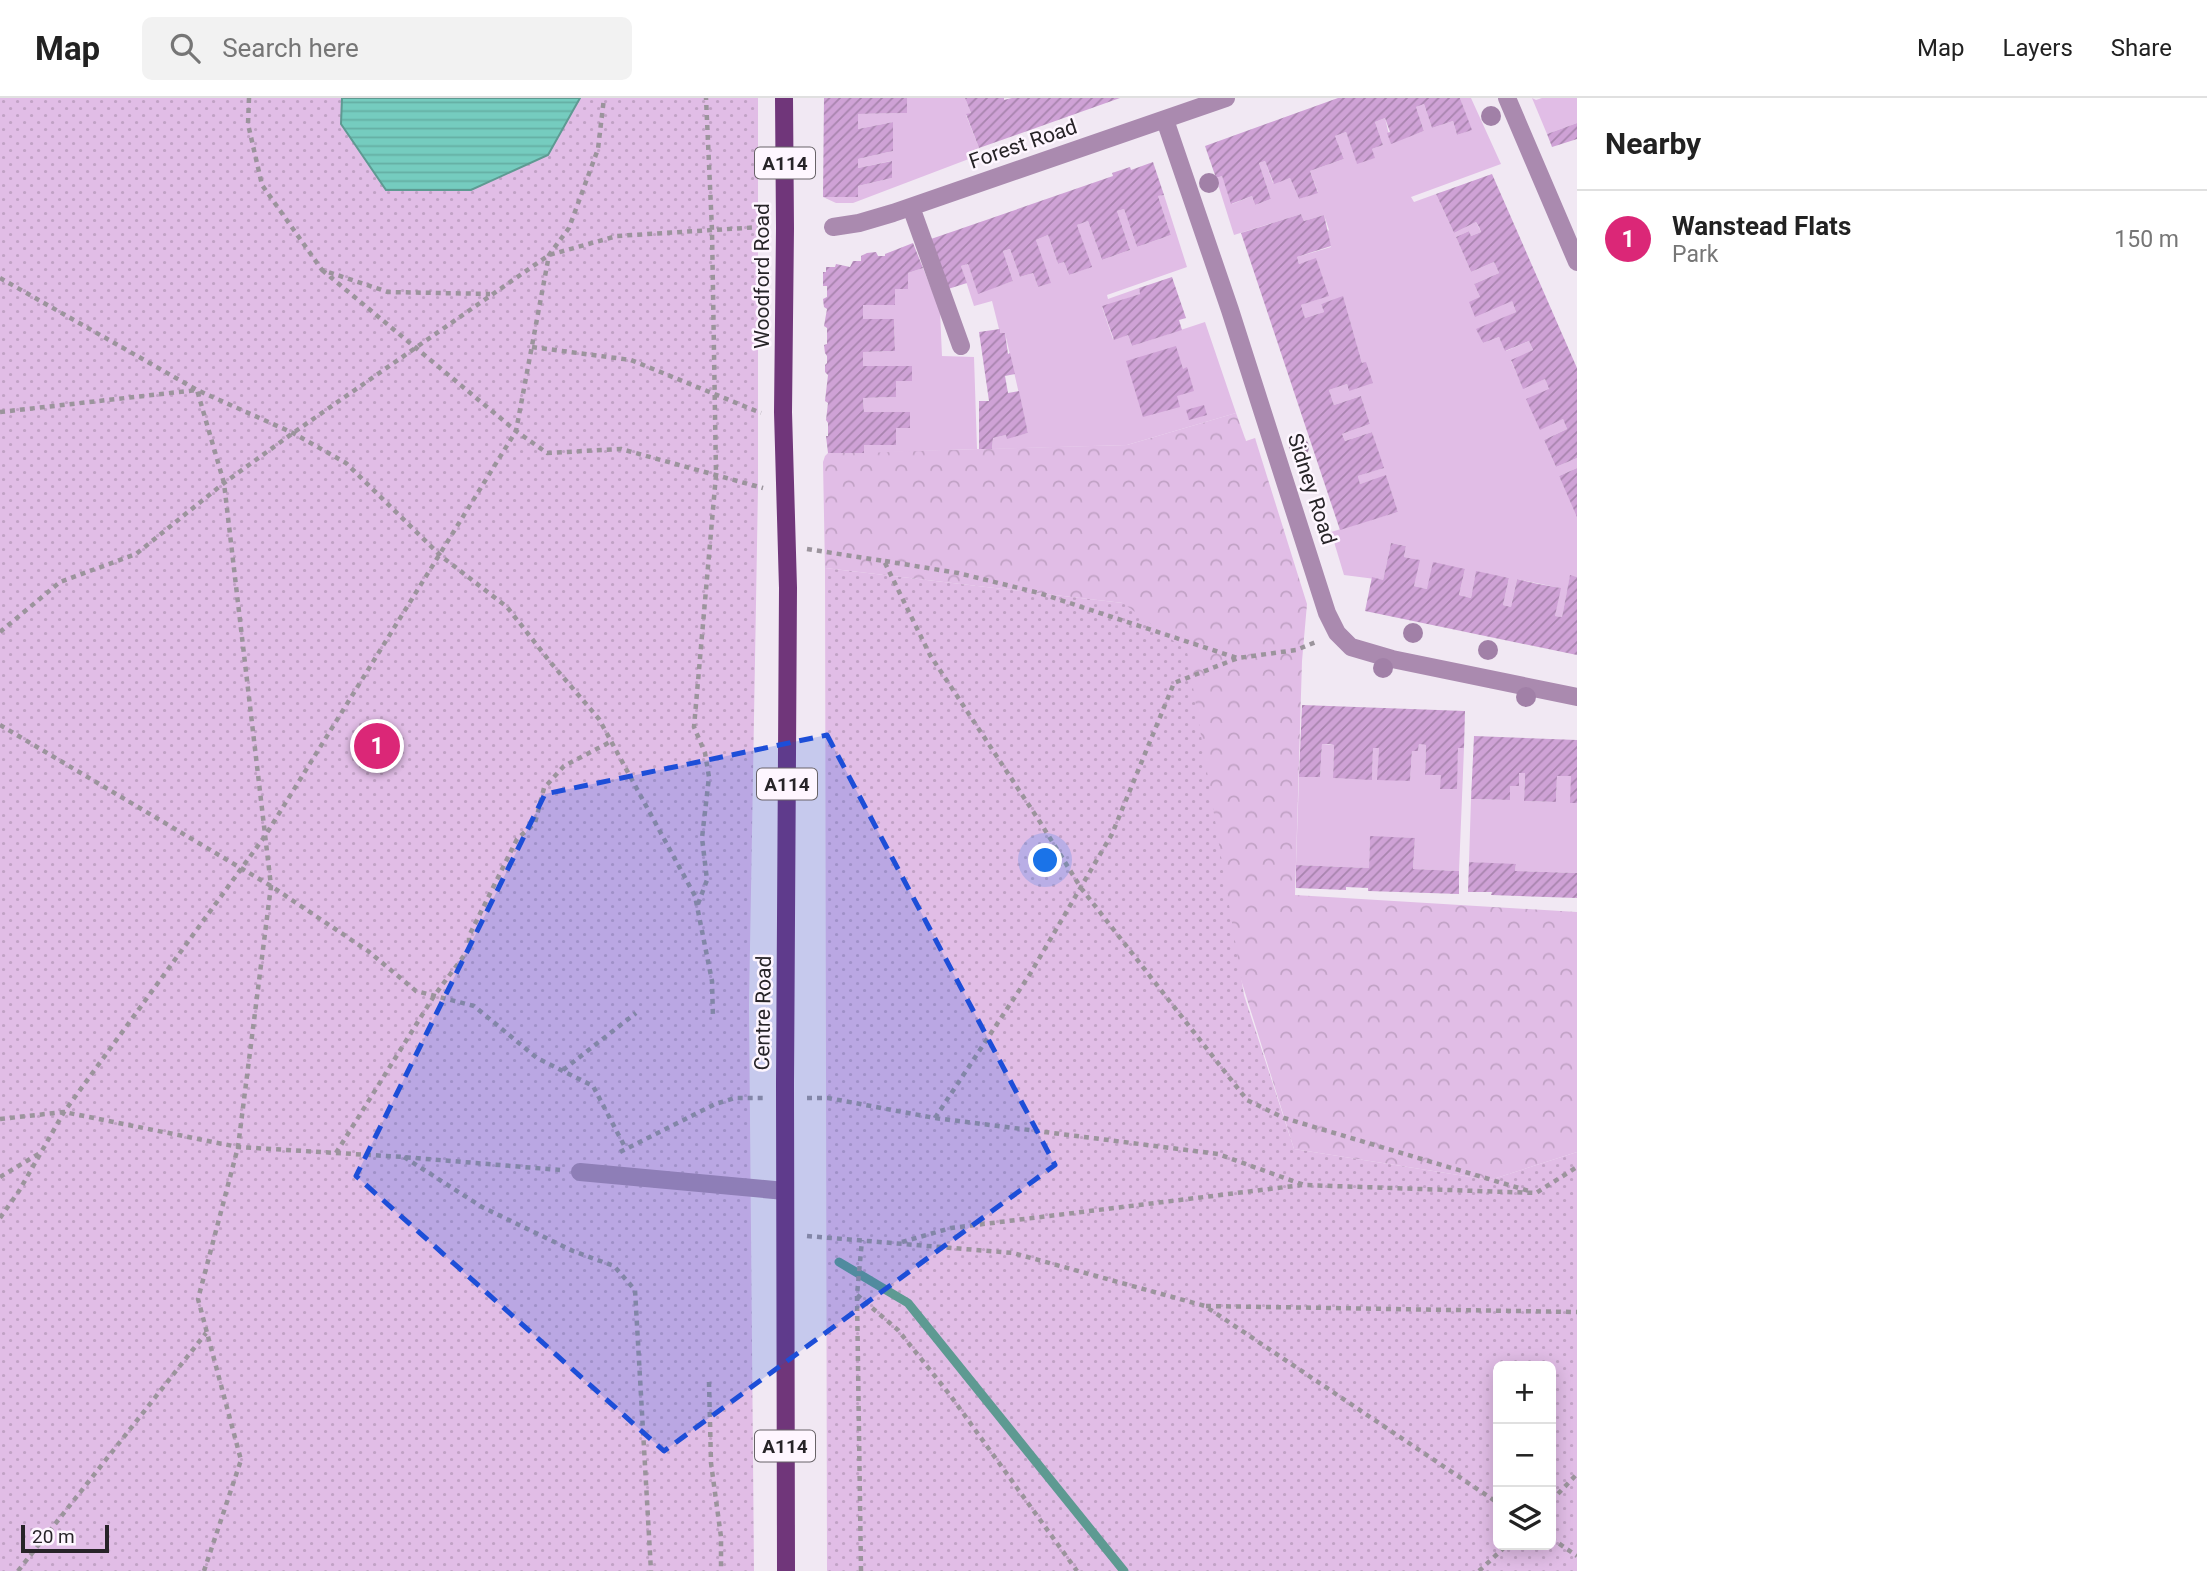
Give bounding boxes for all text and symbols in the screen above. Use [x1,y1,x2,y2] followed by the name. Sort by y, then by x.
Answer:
[142,17,632,80] search box
[35,29,100,68] text: Map
[166,29,204,67] icon: search
[222,33,359,63] text: Search here
[1917,34,1965,62] text: Map
[2003,34,2073,62] text: Layers
[2111,34,2172,62] text: Share
[966,114,1080,174] street label: Forest Road
[1605,126,1701,161] text: Nearby
[755,148,815,178] road number: A114
[750,203,774,349] street label: Woodford Road
[1672,211,1851,241] text: Wanstead Flats
[1621,226,1635,253] text: 1
[2114,226,2179,253] text: 150 m
[1672,241,1718,268] text: Park
[1283,430,1341,548] street label: Sidney Road
[354,720,400,772] pin: 1
[757,768,817,800] road number: A114
[1028,843,1062,877] your location
[750,955,776,1071] street label: Centre Road
[1493,1361,1556,1550] map controls
[1493,1361,1556,1424] button: +
[1493,1424,1556,1487] button: −
[755,1430,815,1462] road number: A114
[1493,1487,1556,1550] button: layers
[21,1522,108,1554] scale bar
[32,1525,75,1548] text: 20 m

